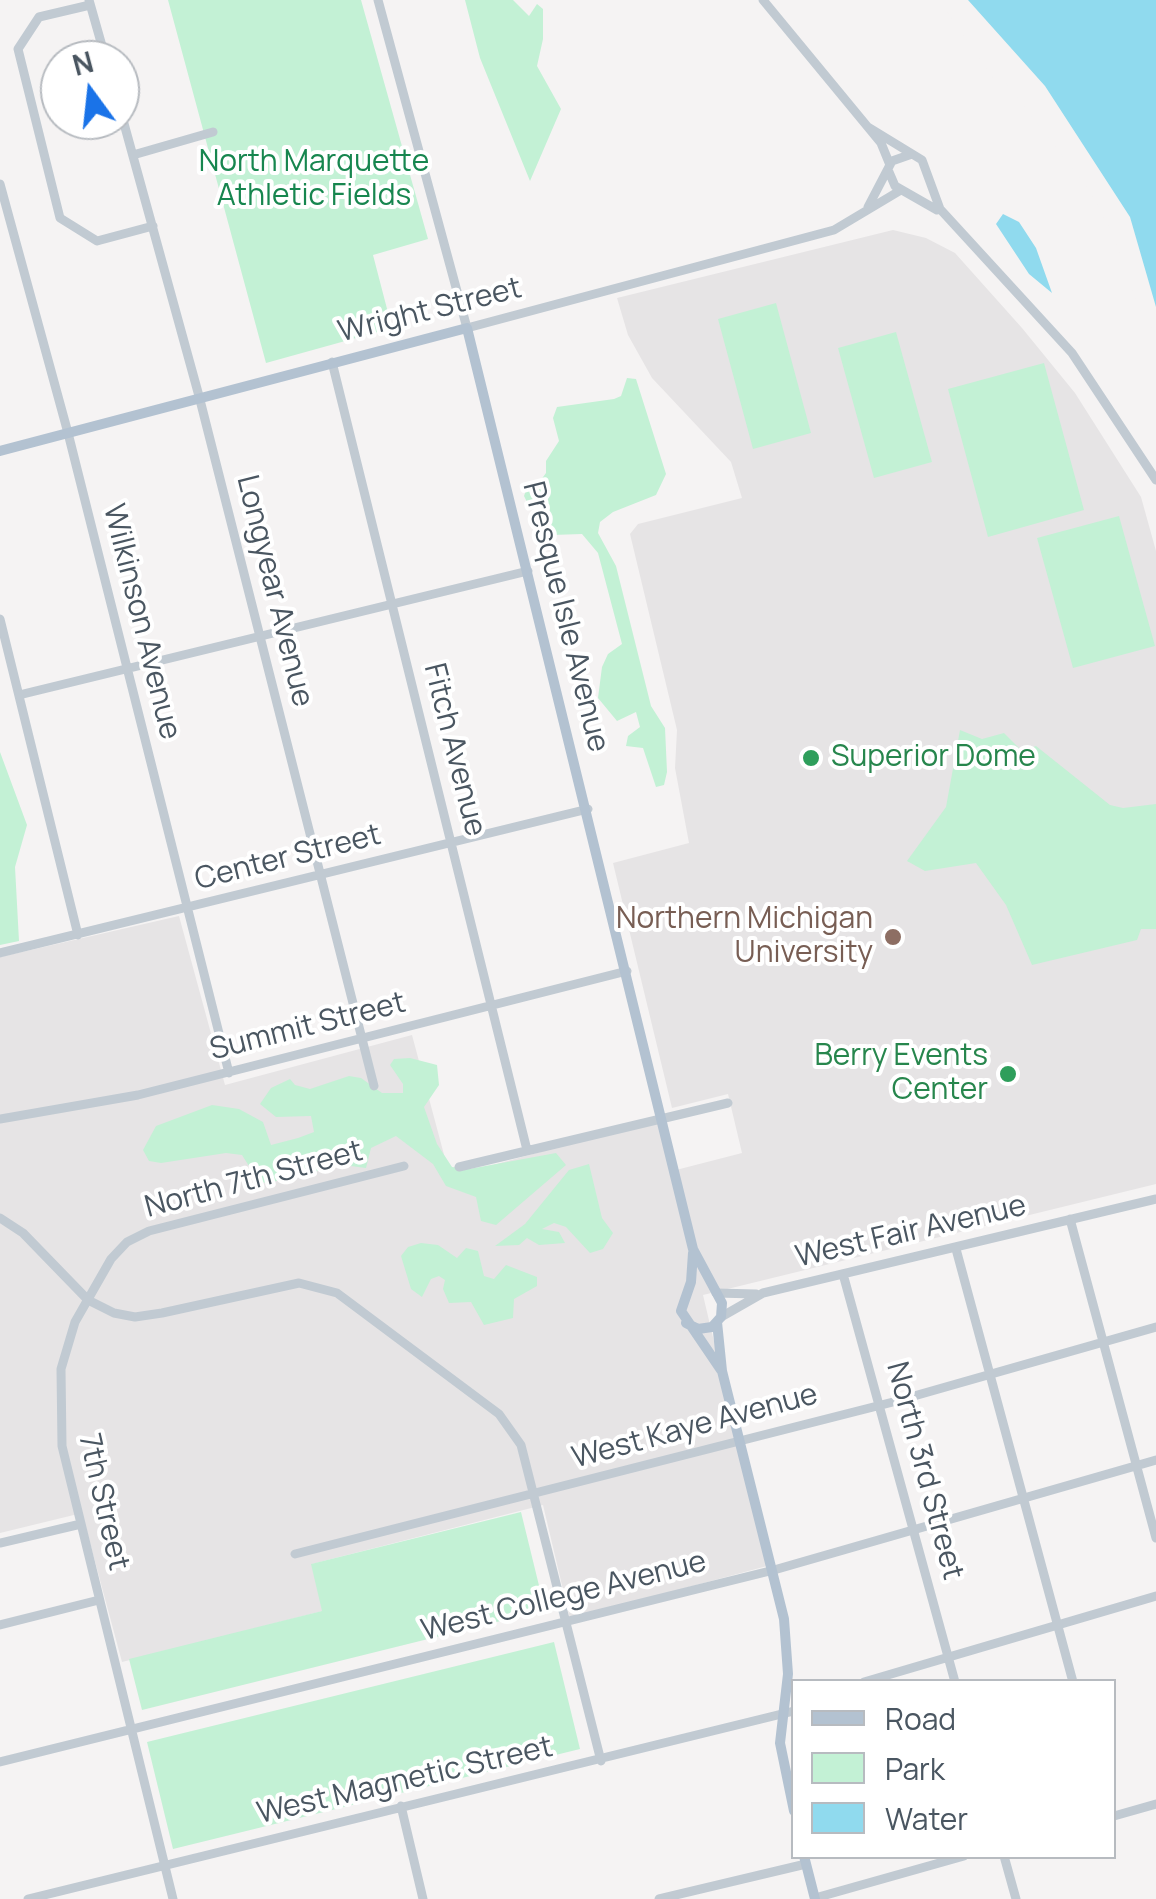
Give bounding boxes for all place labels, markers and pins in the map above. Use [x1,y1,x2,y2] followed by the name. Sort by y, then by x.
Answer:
[831,740,1036,776] place label: Superior Dome
[800,747,822,769] marker: Superior Dome
[616,902,873,972] place label: Northern Michigan University
[882,926,904,948] marker: Northern Michigan University
[814,1039,988,1110] place label: Berry Events Center
[997,1063,1019,1085] marker: Berry Events Center

